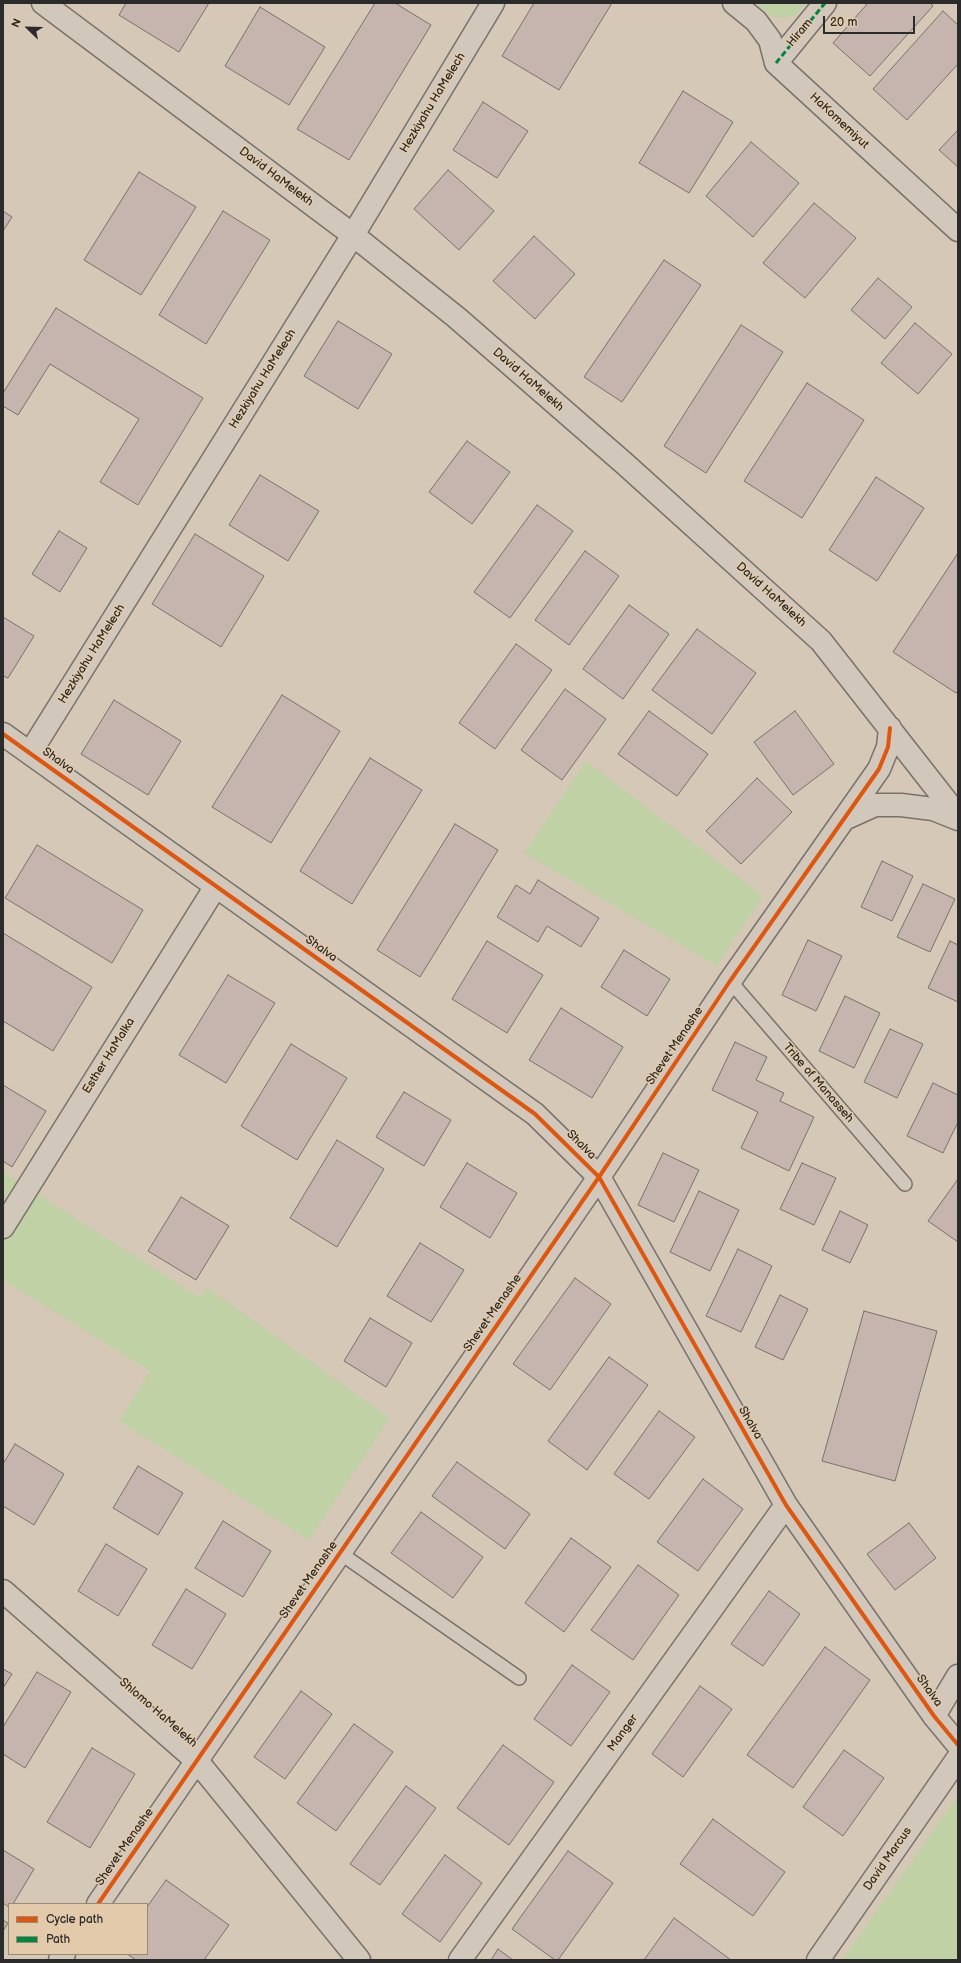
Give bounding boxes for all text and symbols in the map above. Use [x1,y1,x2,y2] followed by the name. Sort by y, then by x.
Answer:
[8,8,48,48] north arrow
[825,8,917,34] scale bar
[830,15,857,30] text: 20 m
[784,16,816,50] street label: Hiram
[9,17,24,29] text: N
[397,50,469,156] street label: Hezkiyahu HaMelech
[806,90,872,152] street label: HaKomemiyut
[236,144,316,210] street label: David HaMelekh
[227,327,299,431] street label: Hezkiyahu HaMelech
[490,345,566,415] street label: David HaMelekh
[733,560,809,630] street label: David HaMelekh
[56,602,128,706] street label: Hezkiyahu HaMelech
[39,745,77,777] street label: Shalva
[302,933,340,965] street label: Shalva
[643,1004,707,1088] street label: Shevet Menashe
[80,1015,138,1097] street label: Esther HaMalka
[779,1040,857,1126] street label: Tribe of Manasseh
[563,1127,599,1163] street label: Shalva
[461,1271,525,1355] street label: Shevet Menashe
[735,1404,765,1442] street label: Shalva
[277,1538,341,1622] street label: Shevet Menashe
[913,1672,945,1710] street label: Shalva
[116,1675,200,1751] street label: Shlomo HaMelekh
[605,1712,641,1754] street label: Manger
[93,1805,157,1889] street label: Shevet Menashe
[861,1824,915,1894] street label: David Marcus
[8,1903,148,1955] legend
[46,1912,103,1927] text: Cycle path
[46,1932,70,1947] text: Path

